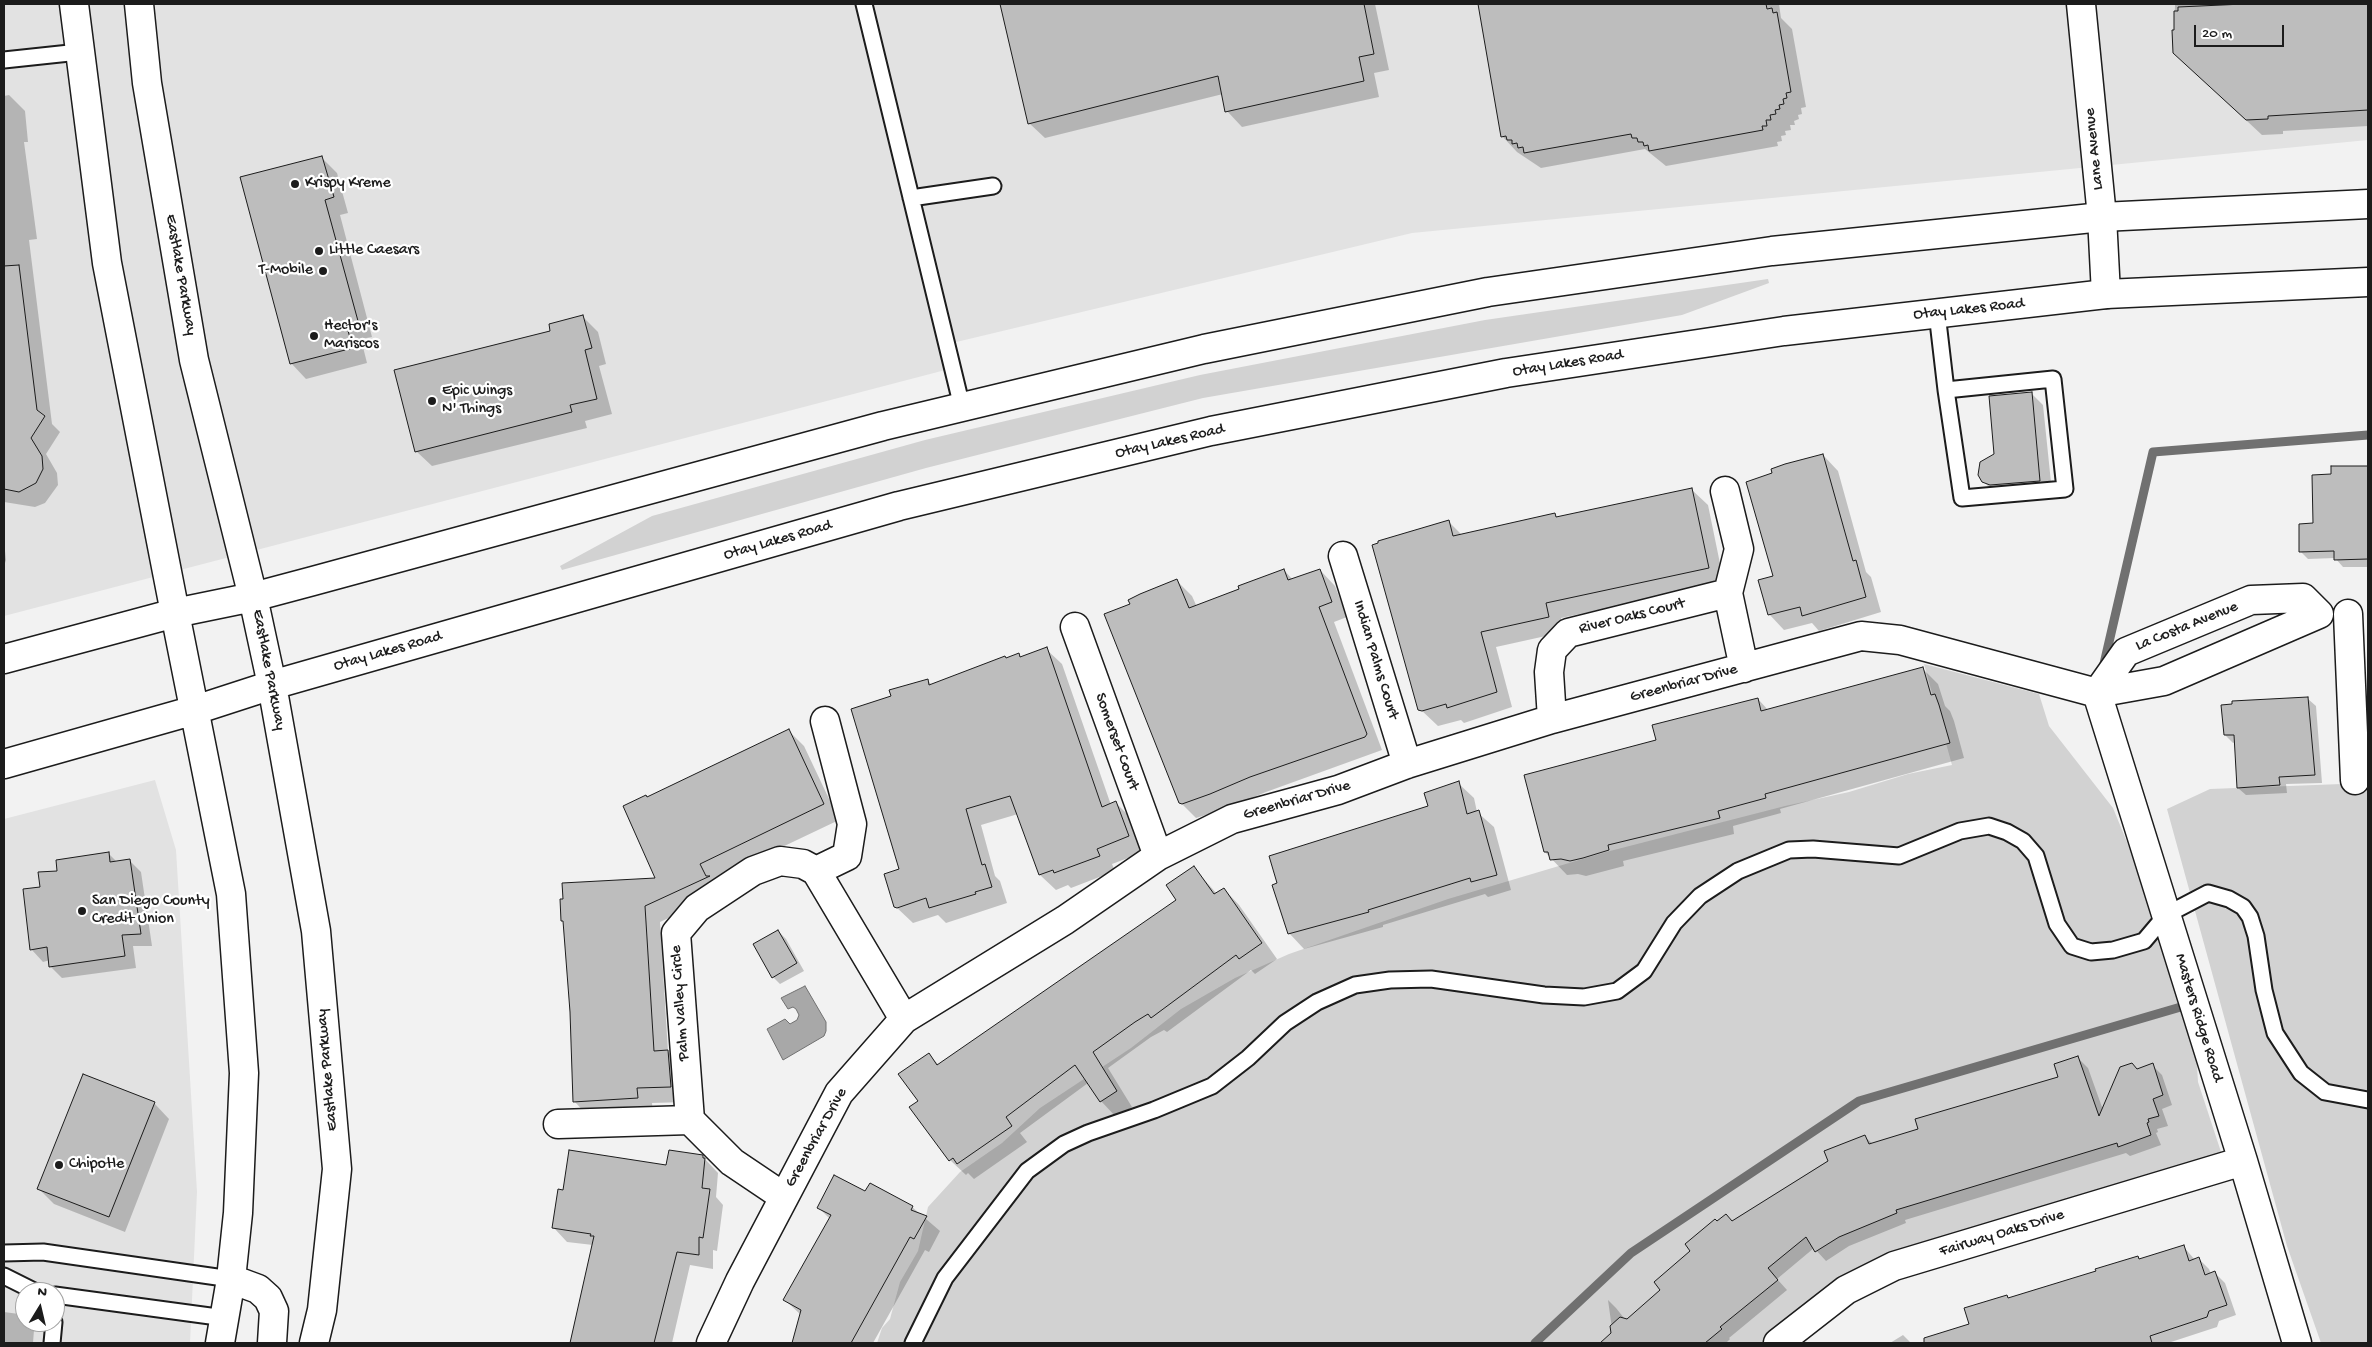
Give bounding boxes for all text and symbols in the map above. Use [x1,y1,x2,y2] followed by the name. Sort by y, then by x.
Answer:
[2197,15,2287,47] scale bar
[2202,25,2232,43] text: 20 m
[2081,107,2109,191] street label: Lane Avenue
[305,174,391,194] place label: Krispy Kreme
[289,178,301,190] marker: Krispy Kreme
[160,213,200,337] street label: Eastlake Parkway
[329,241,419,261] place label: Little Caesars
[313,245,325,257] marker: Little Caesars
[259,261,313,281] place label: T-Mobile
[317,265,329,277] marker: T-Mobile
[1913,295,2025,325] street label: Otay Lakes Road
[324,317,379,355] place label: Hector's Mariscos
[308,330,320,342] marker: Hector's Mariscos
[1511,346,1625,382] street label: Otay Lakes Road
[442,382,512,420] place label: Epic Wings N' Things
[426,395,438,407] marker: Epic Wings N' Things
[1114,420,1226,464] street label: Otay Lakes Road
[722,516,834,566] street label: Otay Lakes Road
[1577,595,1687,639] street label: River Oaks Court
[1348,598,1402,722] street label: Indian Palms Court
[2133,598,2241,656] street label: La Costa Avenue
[247,608,289,732] street label: Eastlake Parkway
[332,627,444,677] street label: Otay Lakes Road
[1628,660,1740,708] street label: Greenbriar Drive
[1090,691,1142,793] street label: Somerset Court
[1241,777,1353,825] street label: Greenbriar Drive
[92,892,210,930] place label: San Diego County Credit Union
[76,905,88,917] marker: San Diego County Credit Union
[667,944,695,1062] street label: Palm Valley Circle
[2169,951,2227,1085] street label: Masters Ridge Road
[313,1008,343,1132] street label: Eastlake Parkway
[782,1085,852,1191] street label: Greenbriar Drive
[69,1155,124,1175] place label: Chipotle
[53,1159,65,1171] marker: Chipotle
[1937,1206,2067,1262] street label: Fairway Oaks Drive
[15,1282,65,1332] north arrow
[36,1284,48,1302] text: N

